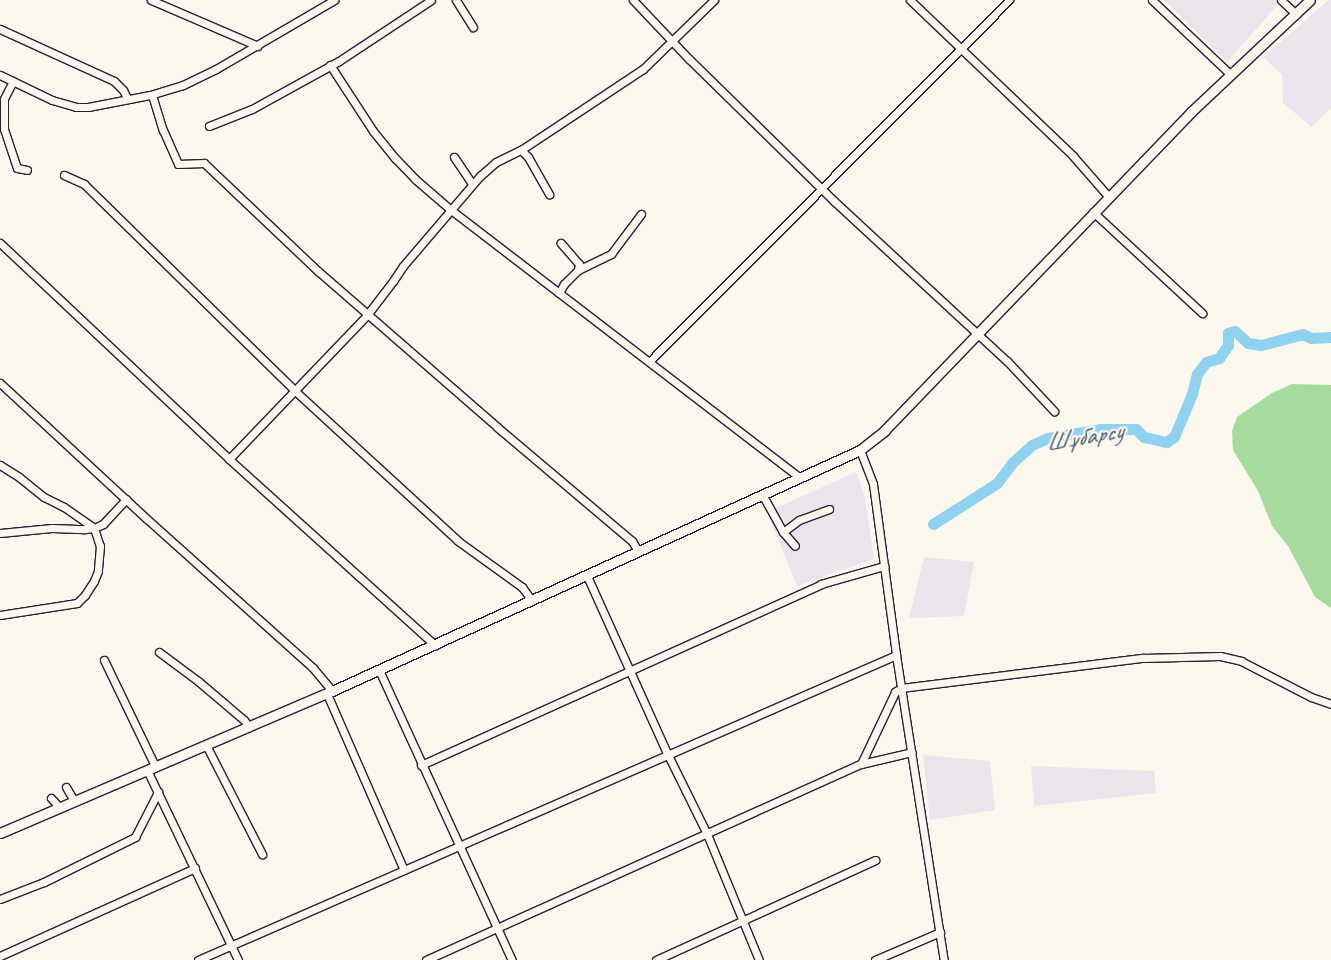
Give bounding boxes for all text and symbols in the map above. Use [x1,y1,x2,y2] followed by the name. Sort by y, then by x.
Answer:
[1043,416,1125,458] water label: Шұбарсу

